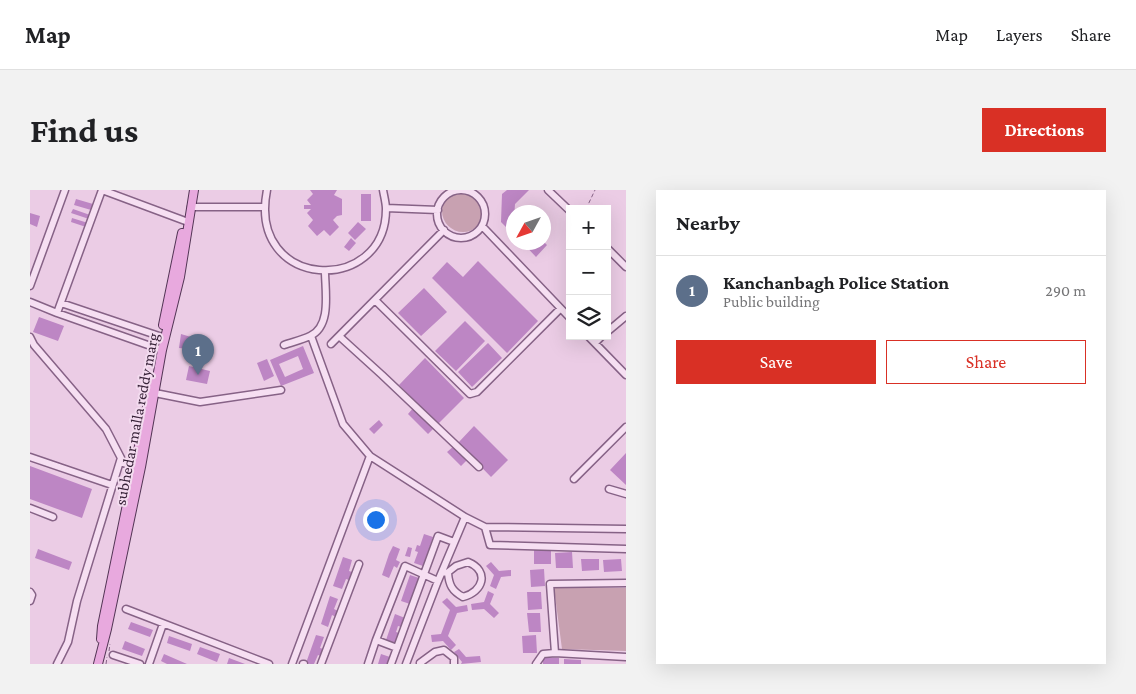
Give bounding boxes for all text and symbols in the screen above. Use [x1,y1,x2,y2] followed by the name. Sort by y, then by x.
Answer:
[25,21,71,48] text: Map
[935,25,968,45] text: Map
[996,25,1043,45] text: Layers
[1071,25,1111,45] text: Share
[982,108,1106,152] button: Directions
[30,111,138,150] text: Find us
[506,205,551,250] north arrow
[566,205,611,340] map controls
[566,205,611,250] button: +
[676,211,740,235] text: Nearby
[566,250,611,295] button: −
[723,272,949,293] text: Kanchanbagh Police Station
[689,282,695,299] text: 1
[1045,282,1086,299] text: 290 m
[723,293,820,310] text: Public building
[566,295,611,340] button: layers
[111,331,163,507] street label: subhedar malla reddy marg
[182,334,214,375] pin: 1
[676,340,876,384] button: Save
[886,340,1086,384] button: Share
[363,507,389,533] your location

